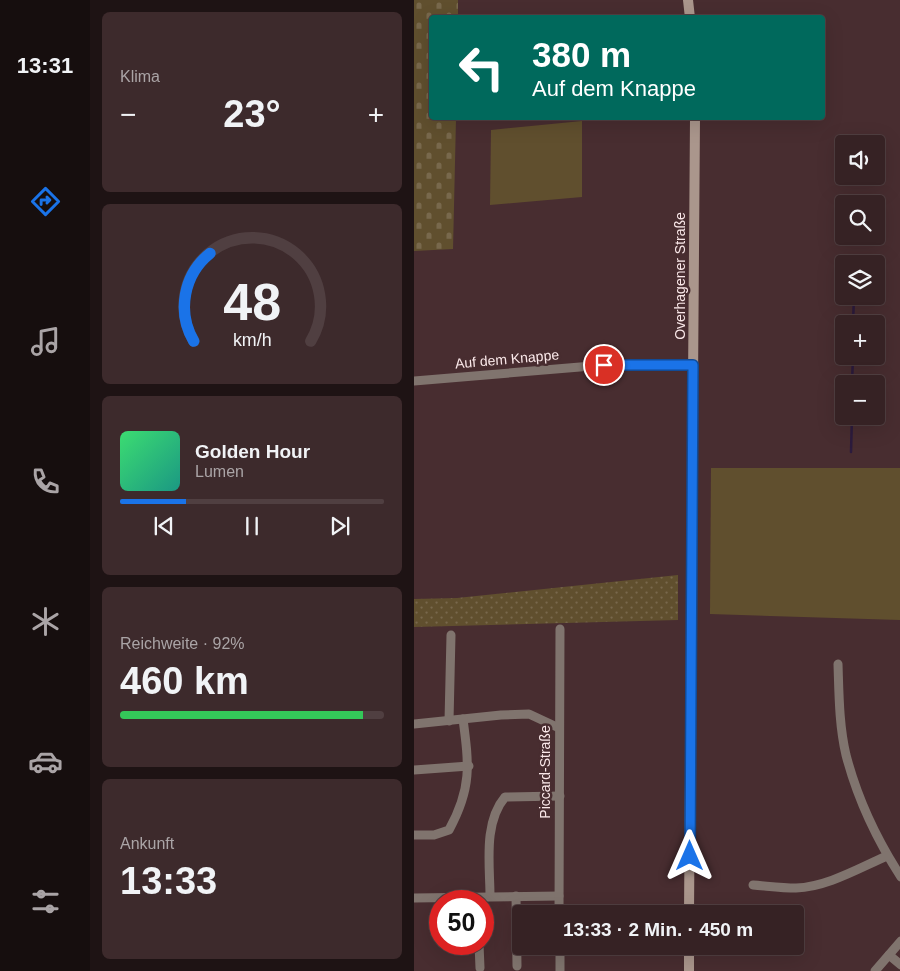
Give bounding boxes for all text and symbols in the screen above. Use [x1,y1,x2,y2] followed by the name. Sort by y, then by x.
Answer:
[449,35,514,100] icon: left
[532,35,631,74] text: 380 m
[17,53,73,78] text: 13:31
[120,68,160,85] text: Klima
[532,76,696,101] text: Auf dem Knappe
[223,93,281,135] text: 23°
[120,99,136,130] text: −
[368,99,384,130] text: +
[835,135,885,425] map controls
[835,135,885,185] button: sound
[28,184,63,219] icon: directions
[835,195,885,245] button: search
[672,212,688,340] street label: Overhagener Straße
[835,255,885,305] button: layers
[223,273,281,331] text: 48
[835,315,885,365] button: +
[28,324,63,359] icon: music
[233,330,271,350] text: km/h
[583,344,625,386] pin
[454,346,560,372] street label: Auf dem Knappe
[590,351,618,379] icon: arrive
[835,375,885,425] button: −
[195,441,310,462] text: Golden Hour
[195,463,244,480] text: Lumen
[28,464,63,499] icon: phone
[150,512,178,540] icon: previous
[238,512,266,540] icon: pause
[326,512,354,540] icon: next
[28,604,63,639] icon: climate
[120,635,245,652] text: Reichweite · 92%
[120,660,249,702] text: 460 km
[537,725,553,819] street label: Piccard-Straße
[28,744,63,779] icon: car
[663,829,715,881] position arrow
[120,835,174,852] text: Ankunft
[120,860,217,902] text: 13:33
[28,884,63,919] icon: filters
[429,890,494,955] speed limit sign: 50
[563,919,753,940] text: 13:33 · 2 Min. · 450 m

